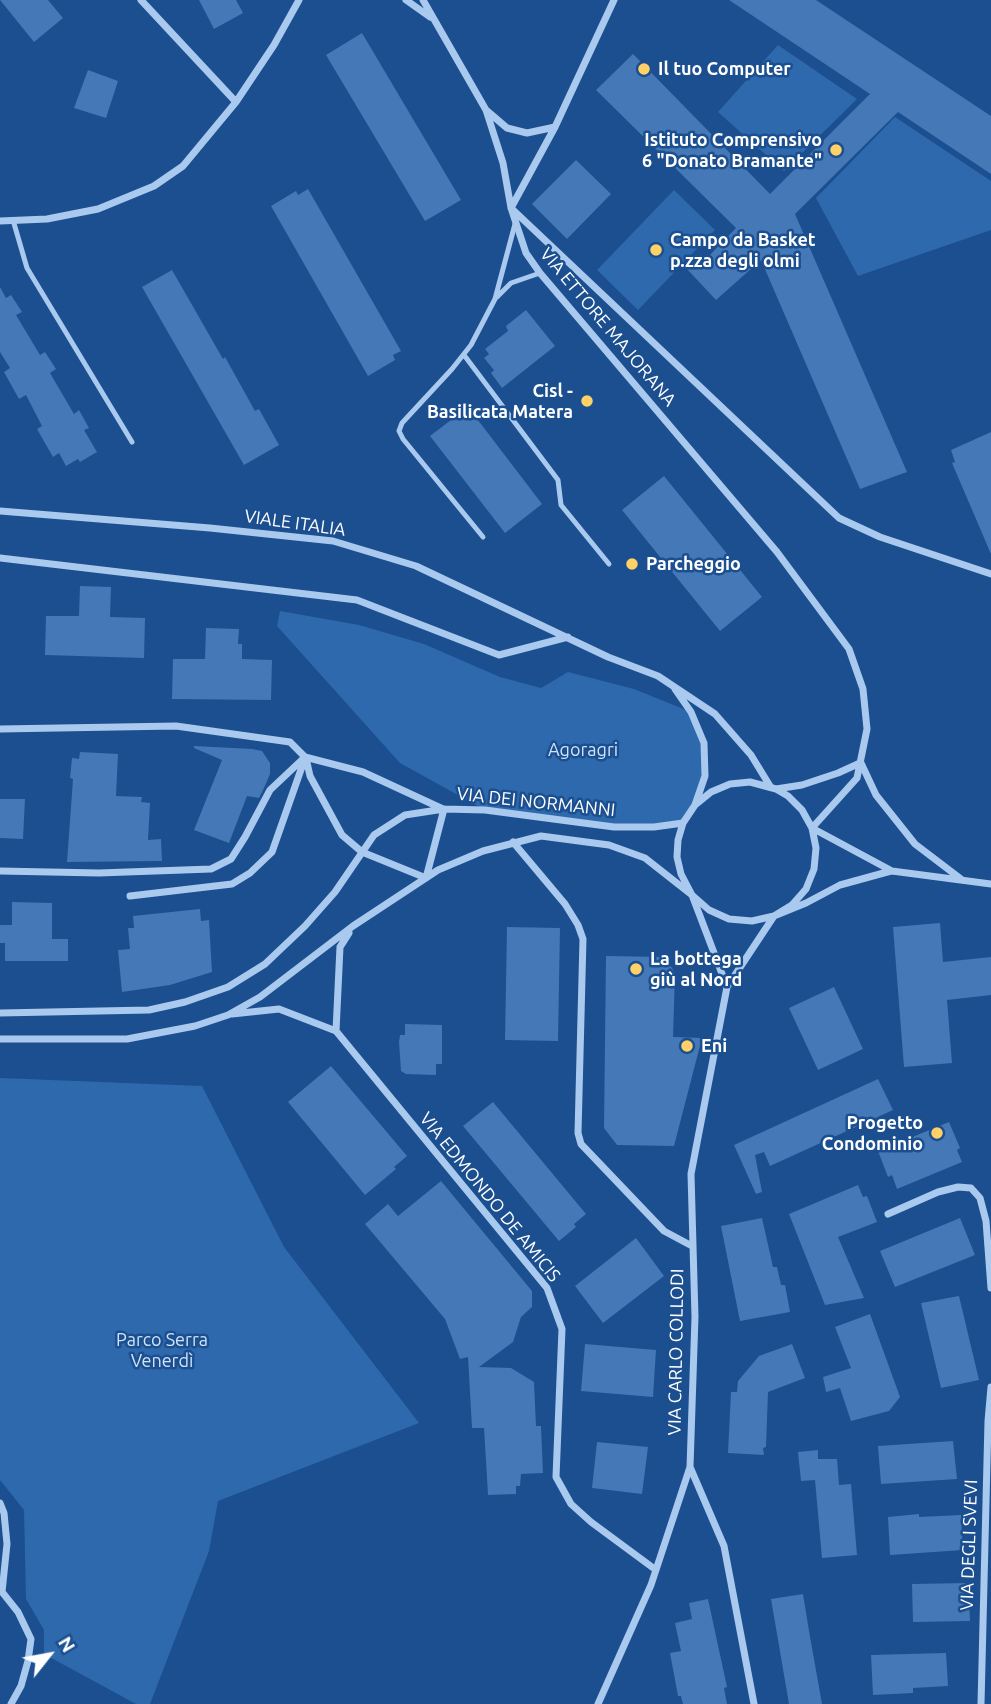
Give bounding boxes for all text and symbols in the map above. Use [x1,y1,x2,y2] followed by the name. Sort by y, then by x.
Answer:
[658,58,791,80] place label: Il tuo Computer
[636,61,652,77] marker: Il tuo Computer
[642,129,822,172] place label: Istituto Comprensivo 6 "Donato Bramante"
[828,142,844,158] marker: Istituto Comprensivo 6 "Donato Bramante"
[670,229,816,272] place label: Campo da Basket p.zza degli olmi
[648,242,664,258] marker: Campo da Basket p.zza degli olmi
[535,243,681,411] street label: VIA ETTORE MAJORANA
[427,380,573,422] place label: Cisl - Basilicata Matera
[579,393,595,409] marker: Cisl - Basilicata Matera
[243,505,347,541] street label: VIALE ITALIA
[646,553,741,575] place label: Parcheggio
[624,556,640,572] marker: Parcheggio
[548,739,618,761] park label: Agoragri
[456,783,616,821] street label: VIA DEI NORMANNI
[650,948,742,990] place label: La bottega giù al Nord
[628,961,644,977] marker: La bottega giù al Nord
[701,1035,727,1057] place label: Eni
[679,1038,695,1054] marker: Eni
[415,1108,565,1286] street label: VIA EDMONDO DE AMICIS
[822,1112,923,1154] place label: Progetto Condominio
[929,1125,945,1141] marker: Progetto Condominio
[664,1268,688,1436] street label: VIA CARLO COLLODI
[116,1329,208,1372] park label: Parco Serra Venerdì
[956,1479,982,1611] street label: VIA DEGLI SVEVI
[14,1620,84,1690] north arrow
[54,1632,80,1656] text: N

